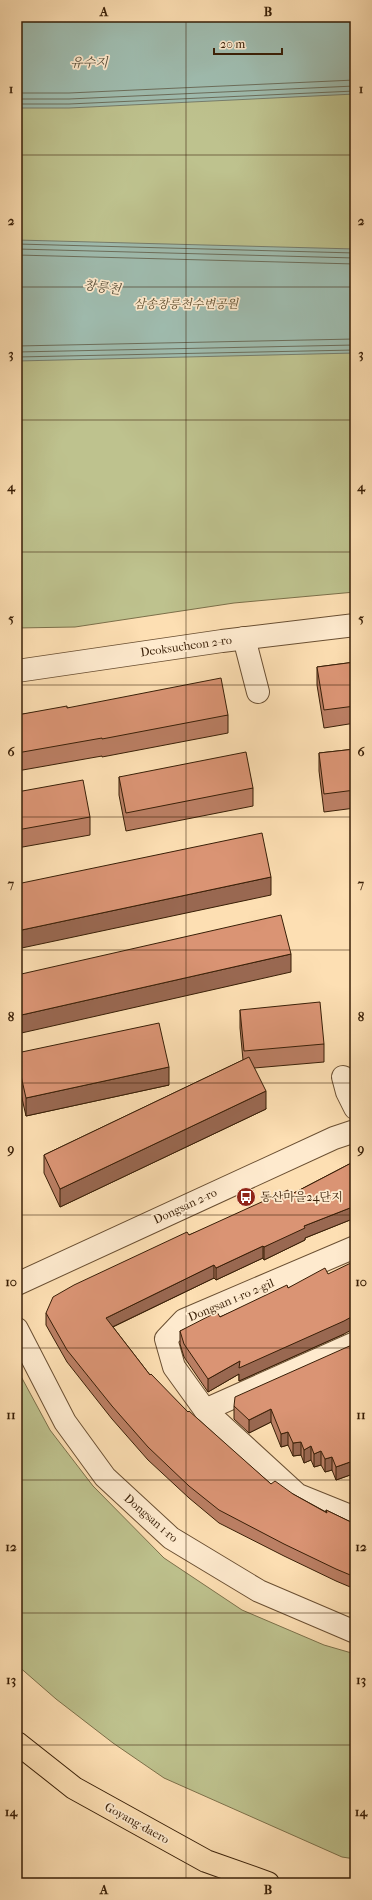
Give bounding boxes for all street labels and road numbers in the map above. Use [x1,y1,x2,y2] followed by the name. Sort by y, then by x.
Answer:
[139,633,233,659] street label: Deoksucheon 2-ro
[151,1185,219,1227] street label: Dongsan 2-ro
[186,1275,277,1324] street label: Dongsan 1-ro 2-gil
[121,1491,181,1545] street label: Dongsan 1-ro
[102,1800,172,1846] street label: Goyang-daero

